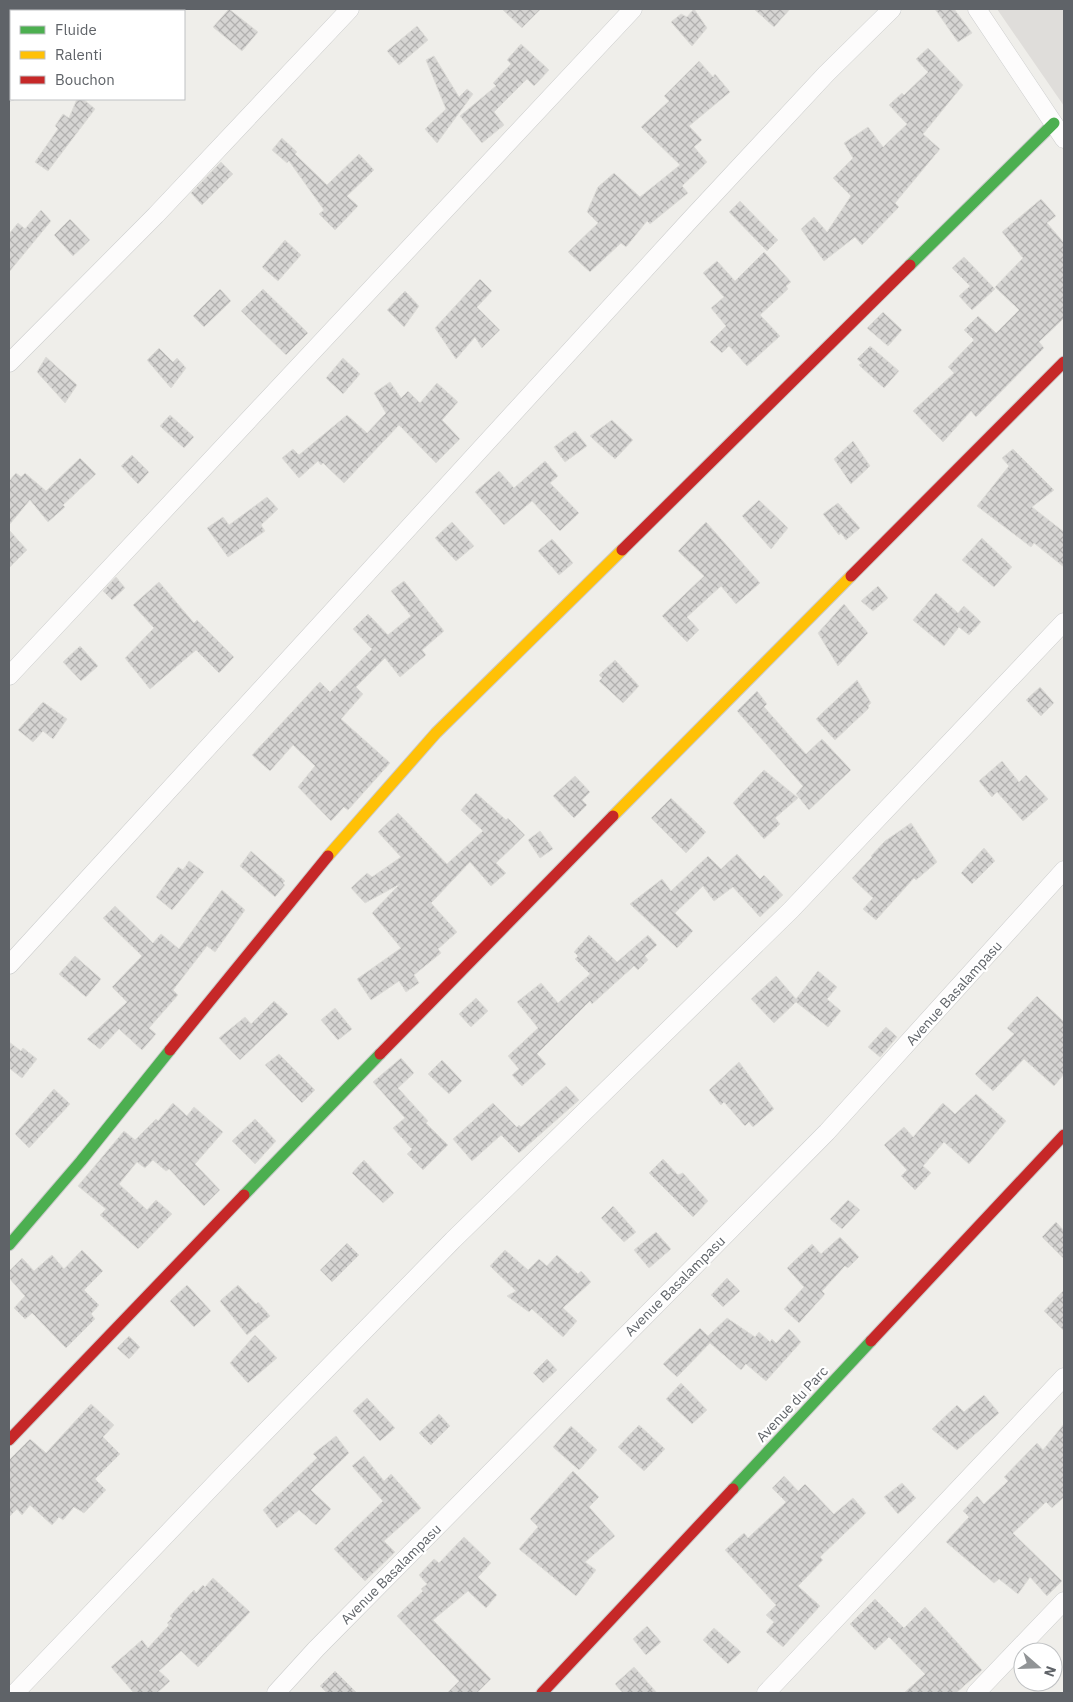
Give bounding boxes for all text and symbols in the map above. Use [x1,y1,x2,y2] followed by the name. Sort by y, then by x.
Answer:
[10,10,185,100] legend
[55,20,97,39] text: Fluide
[55,45,102,64] text: Ralenti
[55,70,115,89] text: Bouchon
[902,937,1006,1049] street label: Avenue Basalampasu
[621,1232,729,1340] street label: Avenue Basalampasu
[752,1362,832,1446] street label: Avenue du Parc
[337,1520,445,1628] street label: Avenue Basalampasu
[1013,1642,1063,1692] north arrow
[1040,1664,1060,1679] text: N

